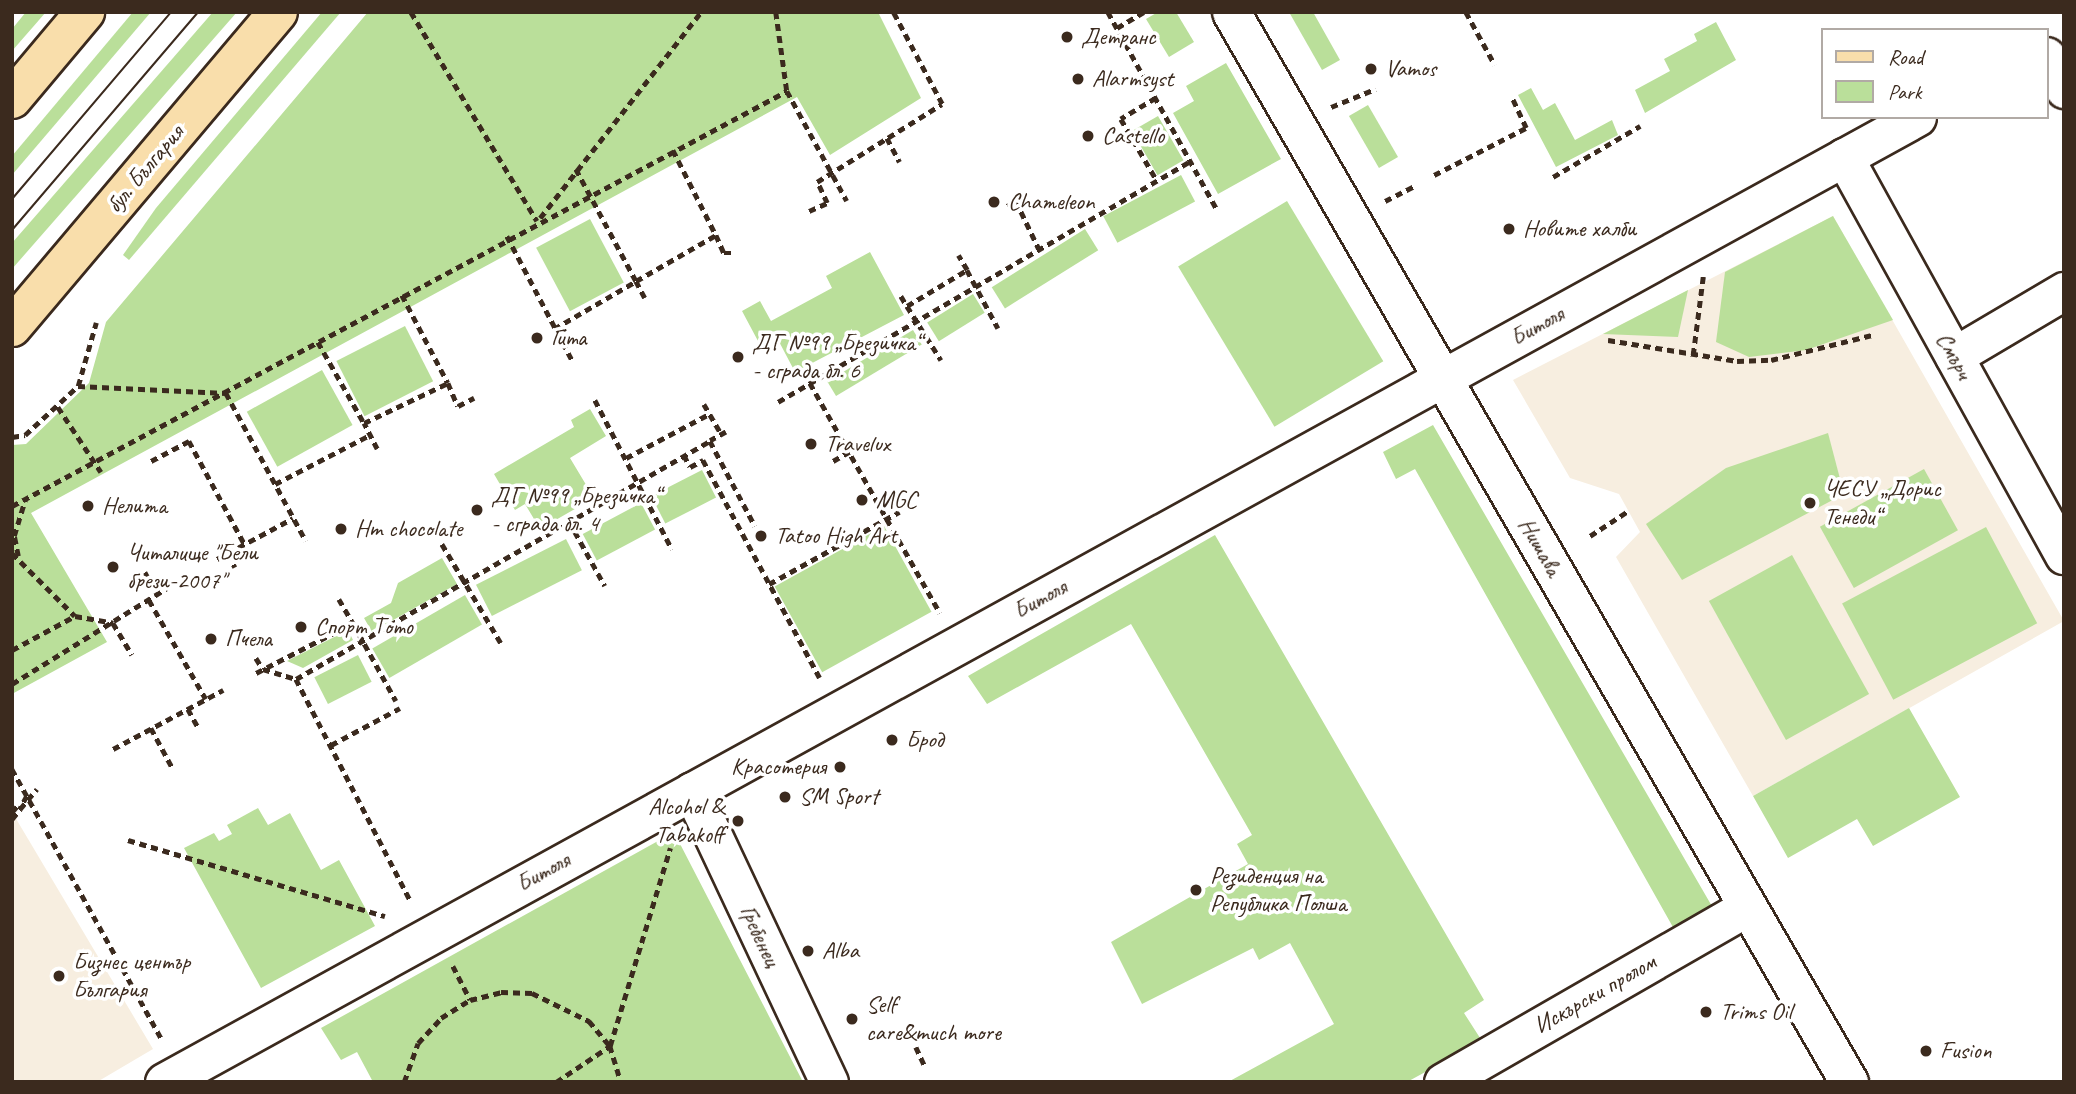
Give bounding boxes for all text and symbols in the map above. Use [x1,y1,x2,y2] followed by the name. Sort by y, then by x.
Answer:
[1081,23,1156,51] place label: Детранс
[1820,28,2048,119] legend
[1059,29,1075,45] marker: Детранс
[1888,44,1923,70] text: Road
[1385,55,1436,83] place label: Vamos
[1363,61,1379,77] marker: Vamos
[1092,65,1173,93] place label: Alarmsyst
[1070,71,1086,87] marker: Alarmsyst
[1888,79,1921,105] text: Park
[100,119,190,219] street label: бул. България
[1102,122,1164,150] place label: Castello
[1080,128,1096,144] marker: Castello
[1008,188,1095,216] place label: Chameleon
[986,194,1002,210] marker: Chameleon
[1523,215,1635,243] place label: Новите халби
[1501,221,1517,237] marker: Новите халби
[1505,300,1569,352] street label: Битоля
[551,324,586,352] place label: Гита
[1929,327,1979,385] street label: Смърч
[752,329,921,385] place label: ДГ №99 „Брезичка“ - сграда бл. 6
[529,330,545,346] marker: Гита
[730,349,746,365] marker: ДГ №99 „Брезичка“ - сграда бл. 6
[825,430,890,458] place label: Travelux
[803,436,819,452] marker: Travelux
[1824,475,1941,531] place label: ЧЕСУ „Дорис Тенеди“
[491,482,660,538] place label: ДГ №99 „Брезичка“ - сграда бл. 4
[876,486,917,514] place label: MGC
[102,492,167,520] place label: Нелита
[854,492,870,508] marker: MGC
[1802,495,1818,511] marker: ЧЕСУ „Дорис Тенеди“
[80,498,96,514] marker: Нелита
[469,502,485,518] marker: ДГ №99 „Брезичка“ - сграда бл. 4
[1512,513,1568,581] street label: Нишава
[355,515,463,543] place label: Hm chocolate
[333,521,349,537] marker: Hm chocolate
[775,522,897,550] place label: Tatoo High Art
[753,528,769,544] marker: Tatoo High Art
[127,539,258,595] place label: Читалище "Бели брези-2007"
[105,559,121,575] marker: Читалище "Бели брези-2007"
[1008,573,1072,625] street label: Битоля
[315,613,410,641] place label: Спорт Тото
[293,619,309,635] marker: Спорт Тото
[225,625,272,653] place label: Пчела
[203,631,219,647] marker: Пчела
[906,726,943,754] place label: Брод
[884,732,900,748] marker: Брод
[731,753,826,781] place label: Красотерия
[832,759,848,775] marker: Красотерия
[799,783,879,811] place label: SM Sport
[777,789,793,805] marker: SM Sport
[648,793,724,849] place label: Alcohol & Tabakoff
[730,813,746,829] marker: Alcohol & Tabakoff
[511,846,575,898] street label: Битоля
[1210,862,1347,918] place label: Резиденция на Република Полша
[1188,882,1204,898] marker: Резиденция на Република Полша
[733,900,787,972] street label: Гребенец
[822,937,859,965] place label: Alba
[800,943,816,959] marker: Alba
[1529,947,1661,1041] street label: Искърски пролом
[73,948,190,1004] place label: Бизнес център България
[51,968,67,984] marker: Бизнес център България
[866,991,1001,1047] place label: Self care&much more
[1720,998,1792,1026] place label: Trims Oil
[1698,1004,1714,1020] marker: Trims Oil
[844,1011,860,1027] marker: Self care&much more
[1940,1037,1991,1065] place label: Fusion
[1918,1043,1934,1059] marker: Fusion

